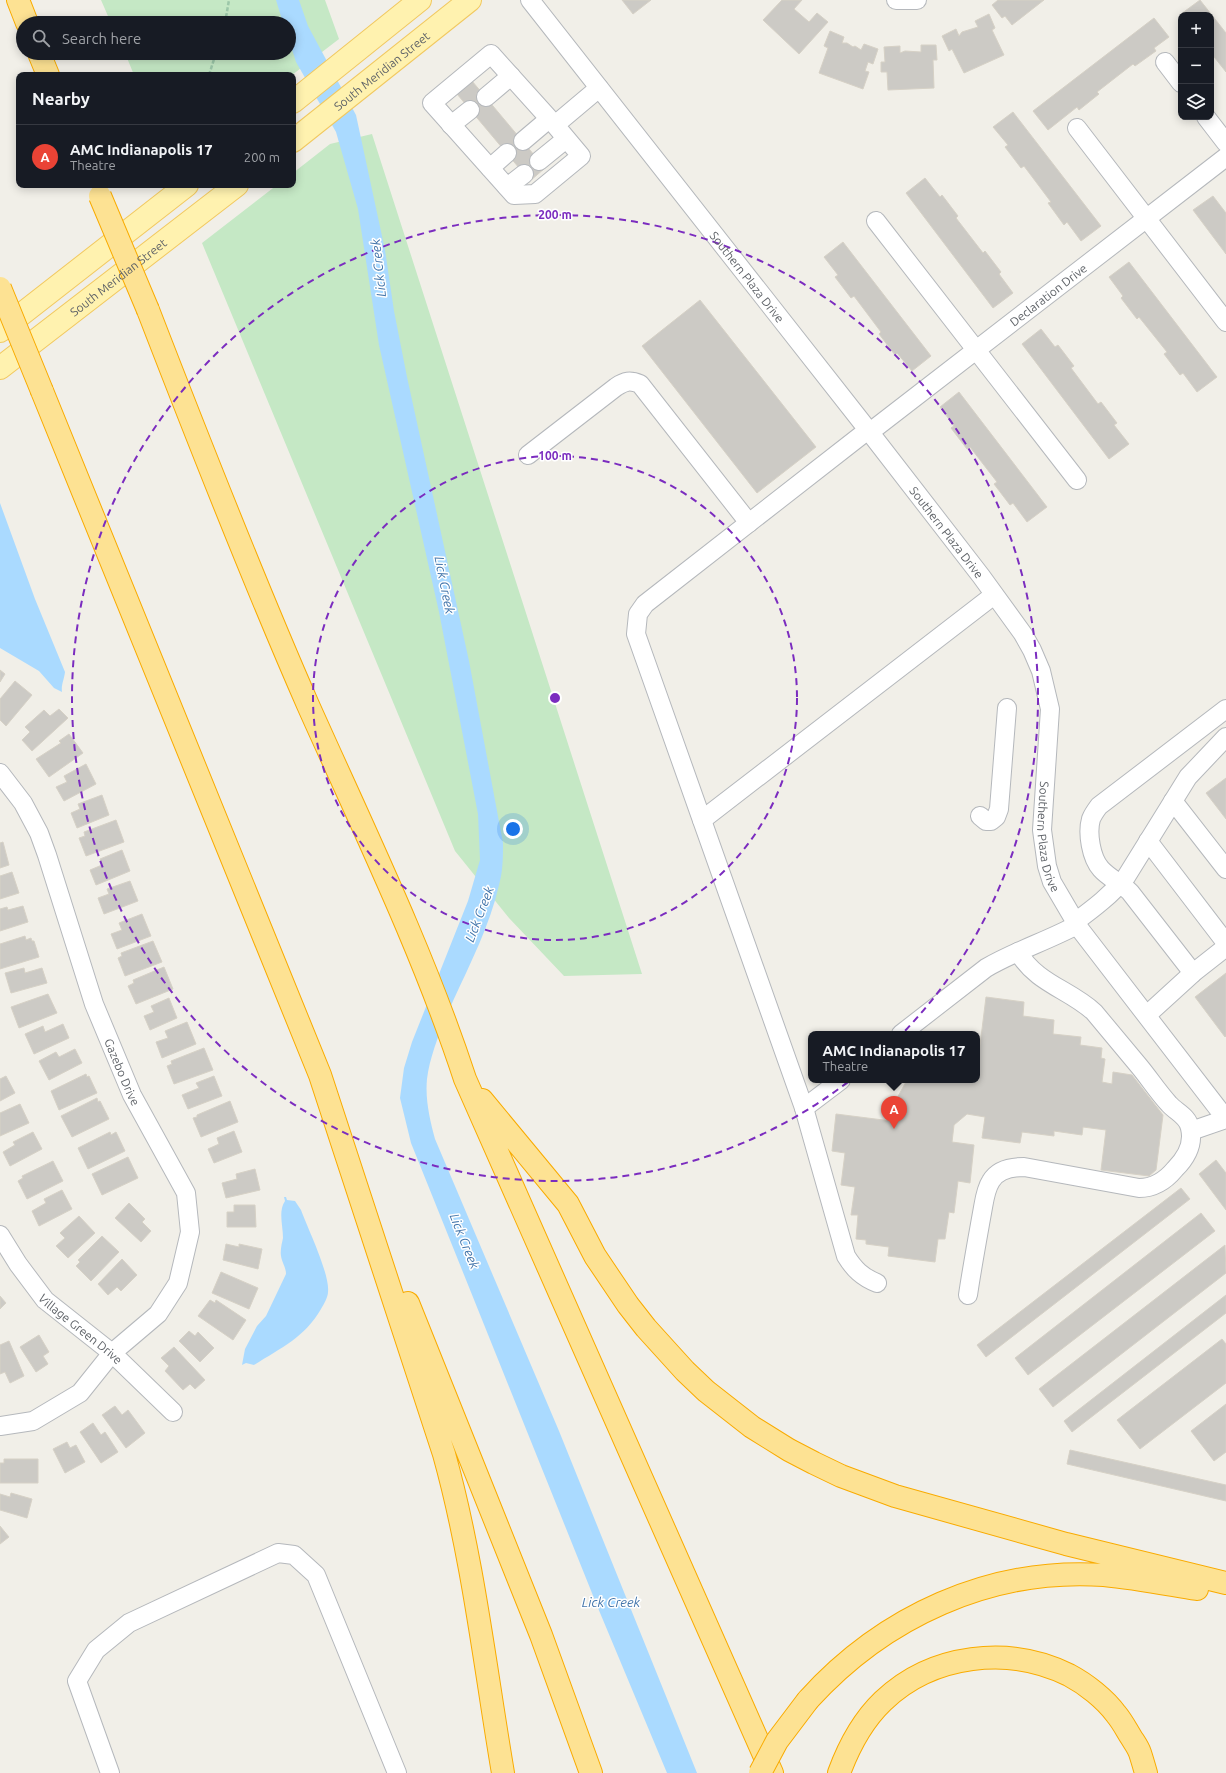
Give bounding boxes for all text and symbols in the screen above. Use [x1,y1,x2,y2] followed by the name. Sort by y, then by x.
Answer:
[1178,12,1214,120] map controls
[1178,12,1214,48] button: +
[16,16,296,60] search box
[30,27,52,49] icon: search
[331,28,432,113] street label: South Meridian Street
[62,30,141,47] text: Search here
[1178,48,1214,84] button: −
[1178,84,1214,120] button: layers
[32,89,90,108] text: Nearby
[70,141,213,158] text: AMC Indianapolis 17
[40,150,50,164] text: A
[244,150,280,164] text: 200 m
[70,158,116,172] text: Theatre
[538,208,572,221] text: 200 m
[708,229,787,325] street label: Southern Plaza Drive
[67,235,169,318] street label: South Meridian Street
[368,238,388,298] water label: Lick Creek
[1007,261,1089,328] street label: Declaration Drive
[538,449,572,462] text: 100 m
[908,484,986,580] street label: Southern Plaza Drive
[433,555,457,615] water label: Lick Creek
[548,691,562,705] centre of rings
[1035,781,1063,894] street label: Southern Plaza Drive
[503,819,523,839] your location
[462,884,496,944] water label: Lick Creek
[808,1031,980,1083] popup
[103,1036,143,1107] street label: Gazebo Drive
[823,1042,965,1059] text: AMC Indianapolis 17
[823,1059,868,1073] text: Theatre
[881,1096,907,1129] pin: A
[448,1211,483,1271] water label: Lick Creek
[36,1291,125,1366] street label: Village Green Drive
[582,1595,640,1609] water label: Lick Creek

